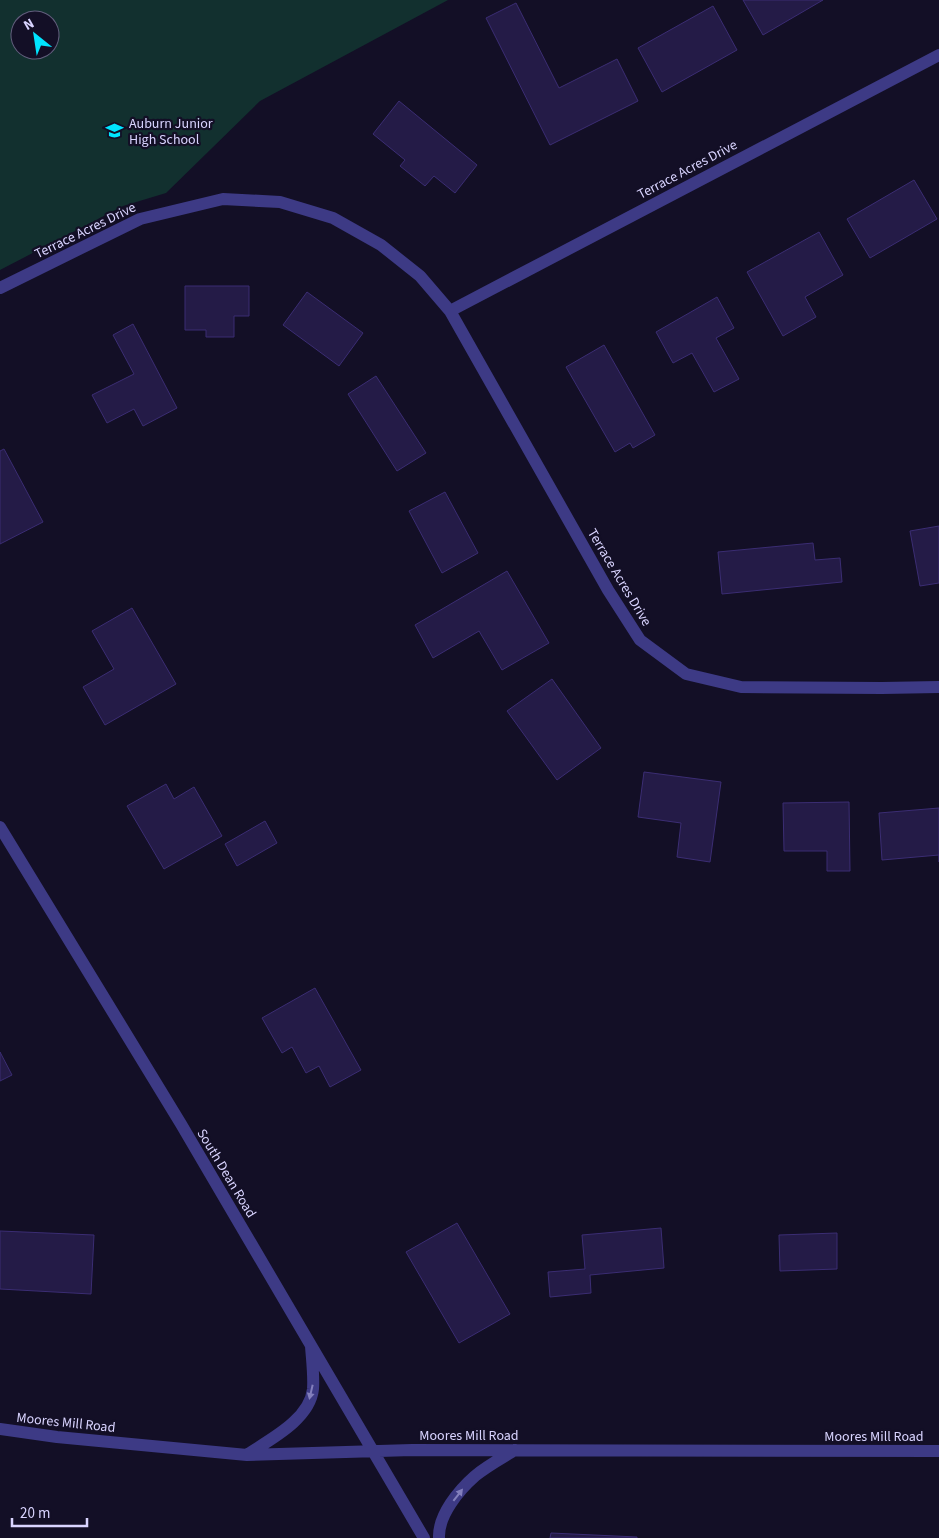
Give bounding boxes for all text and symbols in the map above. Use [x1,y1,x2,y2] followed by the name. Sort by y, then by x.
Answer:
[10,10,60,60] north arrow
[20,14,38,36] text: N
[129,114,213,150] place label: Auburn Junior High School
[105,121,125,141] school or university icon: Auburn Junior High School
[634,135,741,205] street label: Terrace Acres Drive
[31,198,140,264] street label: Terrace Acres Drive
[582,525,656,630] street label: Terrace Acres Drive
[192,1125,261,1222] street label: South Dean Road
[307,1384,315,1400] one-way arrow
[15,1408,116,1438] street label: Moores Mill Road
[419,1426,519,1446] street label: Moores Mill Road
[824,1427,924,1447] street label: Moores Mill Road
[453,1488,464,1501] one-way arrow
[12,1496,88,1528] scale bar
[20,1503,50,1524] text: 20 m

